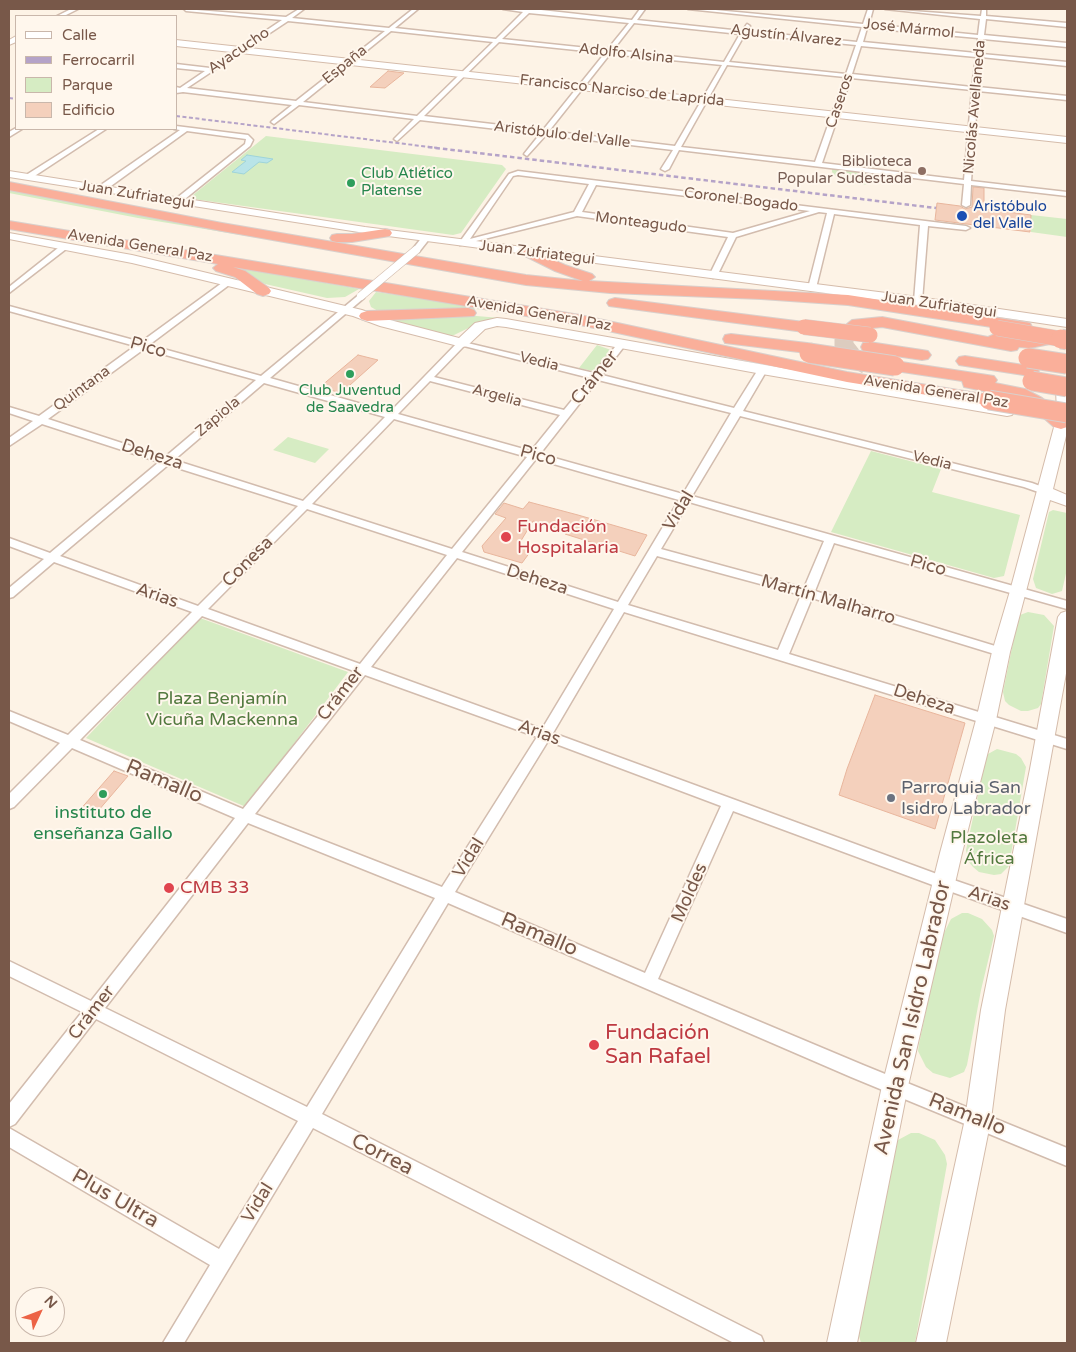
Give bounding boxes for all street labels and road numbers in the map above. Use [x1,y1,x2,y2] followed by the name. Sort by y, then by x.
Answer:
[863,15,955,43] street label: José Mármol
[729,21,843,51] street label: Agustín Álvarez
[205,24,273,78] street label: Ayacucho
[960,39,990,175] street label: Nicolás Avellaneda
[578,40,674,68] street label: Adolfo Alsina
[319,42,371,88] street label: España
[519,71,725,111] street label: Francisco Narciso de Laprida
[822,71,858,131] street label: Caseros
[493,118,631,152] street label: Aristóbulo del Valle
[78,177,196,213] street label: Juan Zufriategui
[683,184,799,216] street label: Coronel Bogado
[594,208,688,238] street label: Monteagudo
[66,226,214,266] street label: Avenida General Paz
[478,237,596,269] street label: Juan Zufriategui
[880,288,998,322] street label: Juan Zufriategui
[465,292,613,336] street label: Avenida General Paz
[127,333,169,363] street label: Pico
[567,347,623,409] street label: Crámer
[518,348,560,376] street label: Vedia
[50,362,114,416] street label: Quintana
[862,372,1010,412] street label: Avenida General Paz
[470,381,524,411] street label: Argelia
[192,393,244,441] street label: Zapiola
[118,435,186,475] street label: Deheza
[517,441,559,471] street label: Pico
[911,447,953,475] street label: Vedia
[659,487,699,535] street label: Vidal
[218,532,278,592] street label: Conesa
[907,551,949,581] street label: Pico
[503,560,571,600] street label: Deheza
[758,570,898,630] street label: Martín Malharro
[133,579,181,613] street label: Arias
[313,663,369,725] street label: Crámer
[890,680,958,720] street label: Deheza
[515,715,563,751] street label: Arias
[122,755,206,809] street label: Ramallo
[449,834,489,882] street label: Vidal
[667,860,713,926] street label: Moldes
[869,878,957,1158] street label: Avenida San Isidro Labrador
[965,882,1013,916] street label: Arias
[497,908,581,962] street label: Ramallo
[64,982,120,1044] street label: Crámer
[925,1088,1009,1142] street label: Ramallo
[347,1129,417,1181] street label: Correa
[67,1164,163,1234] street label: Plus Ultra
[238,1179,278,1227] street label: Vidal

